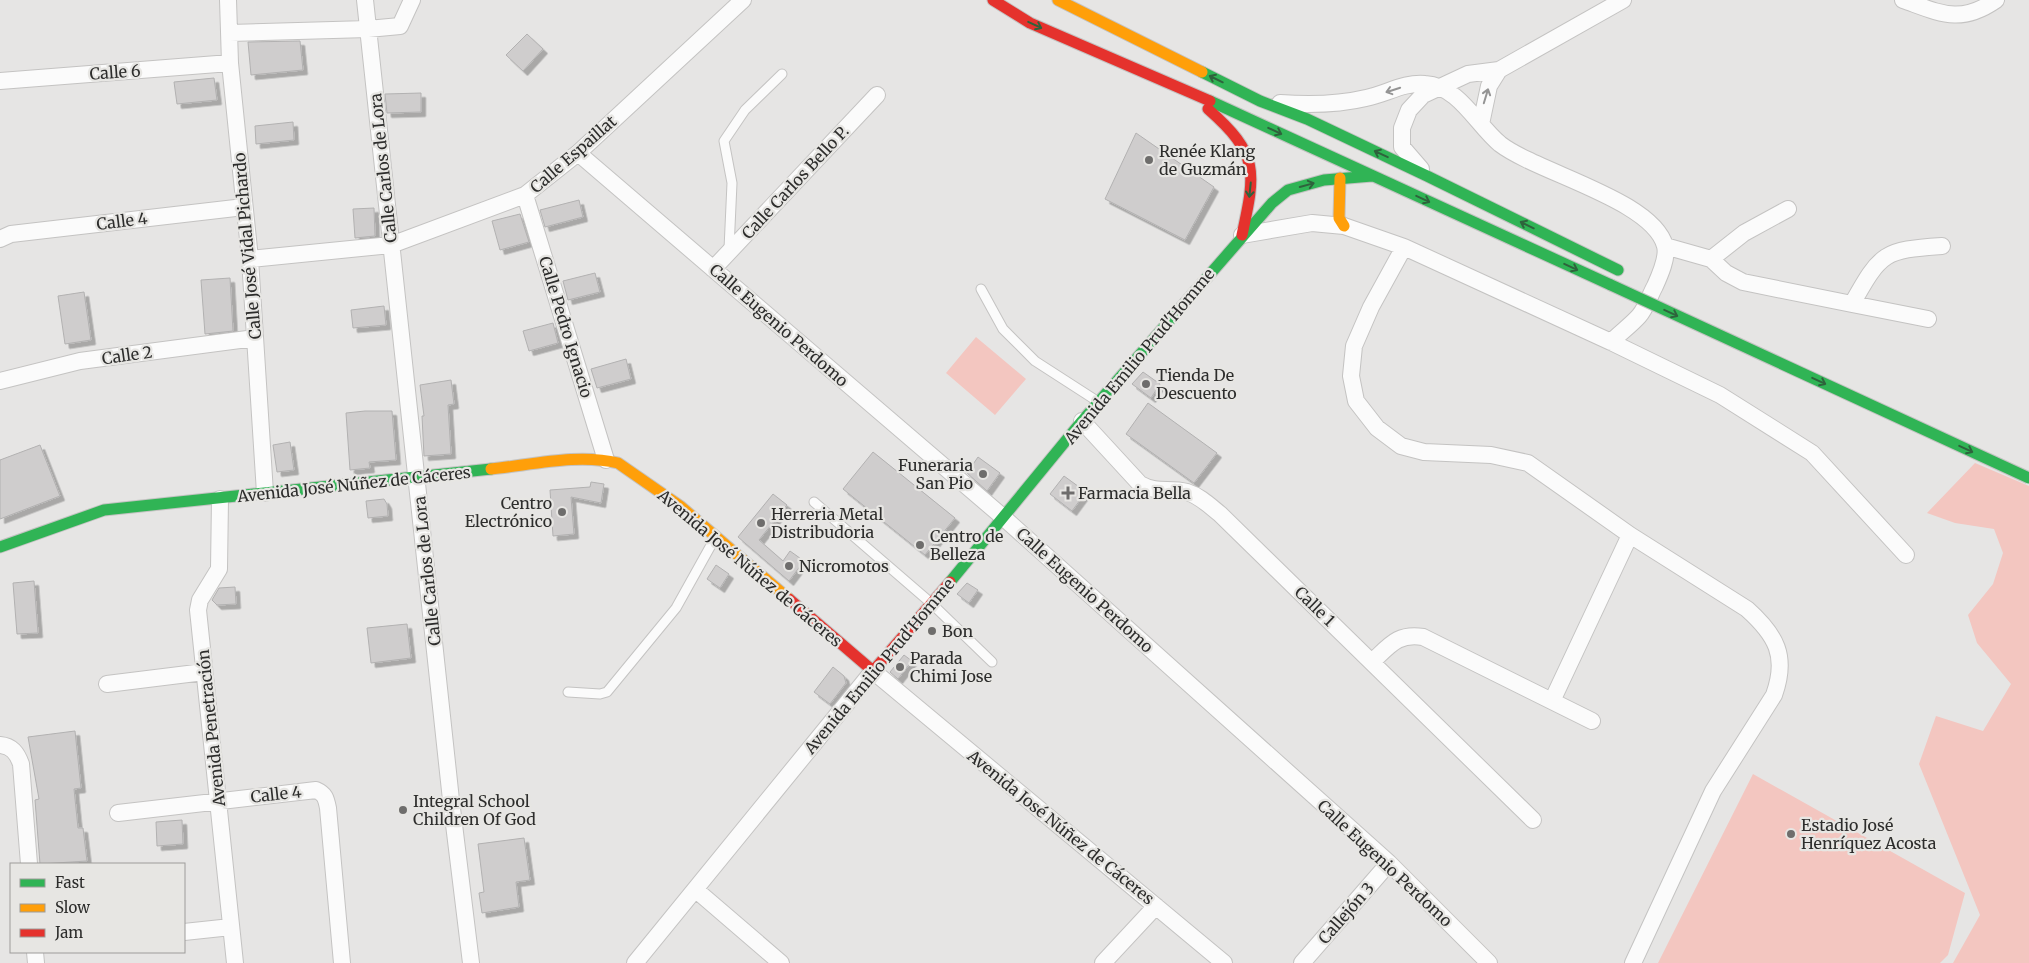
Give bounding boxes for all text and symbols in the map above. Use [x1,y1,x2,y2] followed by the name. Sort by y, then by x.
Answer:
[1027,20,1042,30] one-way arrow
[89,60,141,84] street label: Calle 6
[1209,74,1224,83] one-way arrow
[1385,85,1401,95] one-way arrow
[1482,88,1492,104] one-way arrow
[365,92,401,244] street label: Calle Carlos de Lora
[526,111,621,197] street label: Calle Espaillat
[737,121,853,243] street label: Calle Carlos Bello P.
[1267,127,1282,137] one-way arrow
[1159,141,1255,179] place label: Renée Klang de Guzmán
[1374,149,1389,159] one-way arrow
[229,152,265,340] street label: Calle José Vidal Pichardo
[1143,154,1155,166] marker: Renée Klang de Guzmán
[1298,180,1314,189] one-way arrow
[1245,182,1255,198] one-way arrow
[1415,195,1430,205] one-way arrow
[95,208,149,234] street label: Calle 4
[1520,220,1535,230] one-way arrow
[535,254,597,400] street label: Calle Pedro Ignacio
[706,259,852,391] street label: Calle Eugenio Perdomo
[1563,262,1578,272] one-way arrow
[1059,264,1218,449] street label: Avenida Emilio Prud'Homme
[1663,308,1678,318] one-way arrow
[100,342,154,368] street label: Calle 2
[1156,365,1237,403] place label: Tienda De Descuento
[1811,376,1826,386] one-way arrow
[1140,378,1152,390] marker: Tienda De Descuento
[1958,444,1973,454] one-way arrow
[898,455,973,493] place label: Funeraria San Pio
[235,462,472,506] street label: Avenida José Núñez de Cáceres
[977,468,989,480] marker: Funeraria San Pio
[1078,483,1191,503] place label: Farmacia Bella
[653,484,846,651] street label: Avenida José Núñez de Cáceres
[1062,487,1074,499] marker: Farmacia Bella
[465,493,552,531] place label: Centro Electrónico
[409,495,445,647] street label: Calle Carlos de Lora
[771,504,883,542] place label: Herreria Metal Distribudoria
[556,506,568,518] marker: Centro Electrónico
[755,517,767,529] marker: Herreria Metal Distribudoria
[1013,523,1157,657] street label: Calle Eugenio Perdomo
[930,526,1003,564] place label: Centro de Belleza
[914,539,926,551] marker: Centro de Belleza
[799,556,889,576] place label: Nicromotos
[783,560,795,572] marker: Nicromotos
[799,574,958,759] street label: Avenida Emilio Prud'Homme
[1291,582,1339,630] street label: Calle 1
[942,621,973,641] place label: Bon
[926,625,938,637] marker: Bon
[193,648,229,809] street label: Avenida Penetración
[910,648,992,686] place label: Parada Chimi Jose
[894,661,906,673] marker: Parada Chimi Jose
[963,745,1158,909] street label: Avenida José Núñez de Cáceres
[250,781,303,807] street label: Calle 4
[413,791,536,829] place label: Integral School Children Of God
[1313,795,1457,931] street label: Calle Eugenio Perdomo
[397,804,409,816] marker: Integral School Children Of God
[1801,815,1937,853] place label: Estadio José Henríquez Acosta
[1785,828,1797,840] marker: Estadio José Henríquez Acosta
[10,863,185,953] legend
[55,873,85,892] text: Fast
[1314,878,1378,948] street label: Callejón 3
[55,898,90,917] text: Slow
[54,923,83,942] text: Jam

